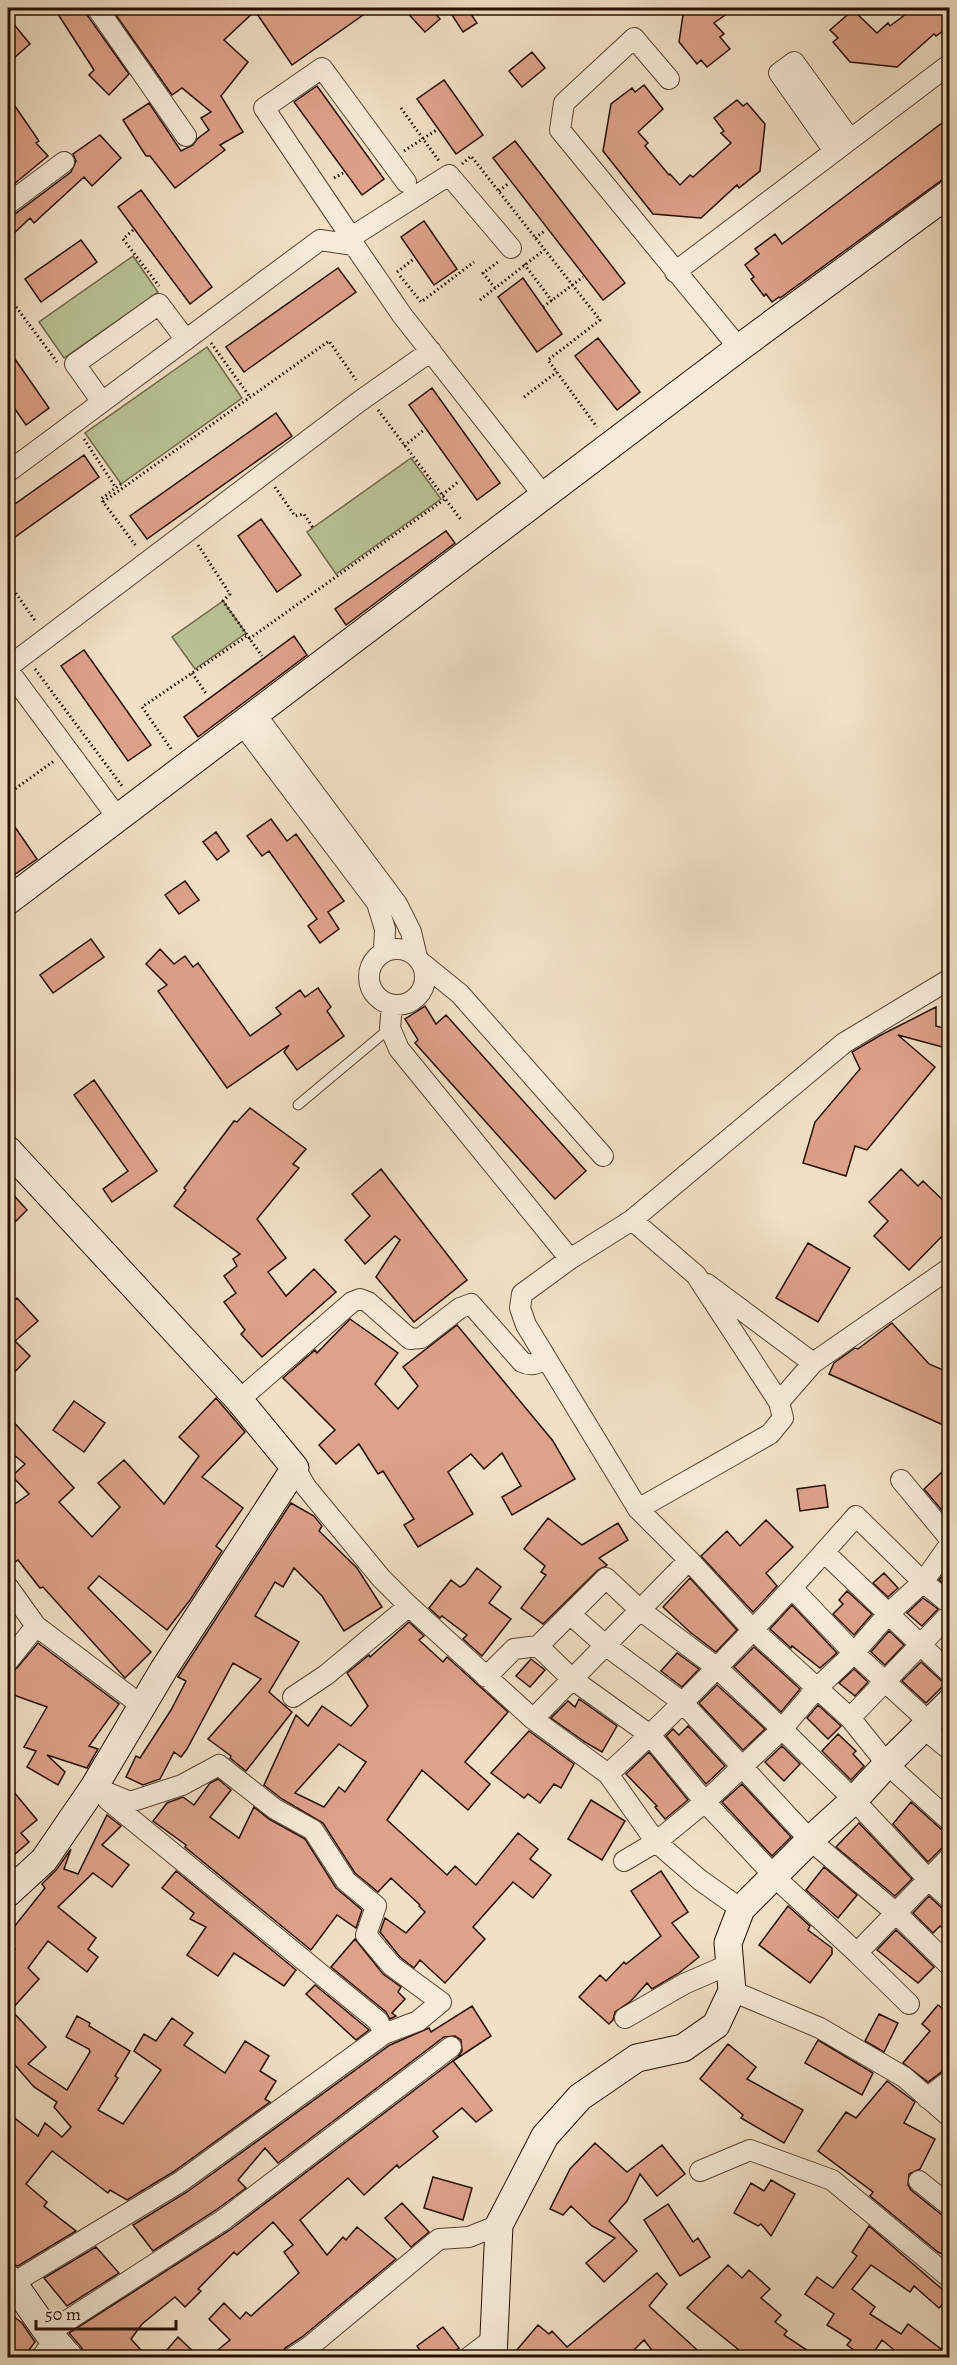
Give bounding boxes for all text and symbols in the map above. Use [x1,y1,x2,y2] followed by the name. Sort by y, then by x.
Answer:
[36,2293,176,2331] scale bar
[45,2302,81,2326] text: 50 m

